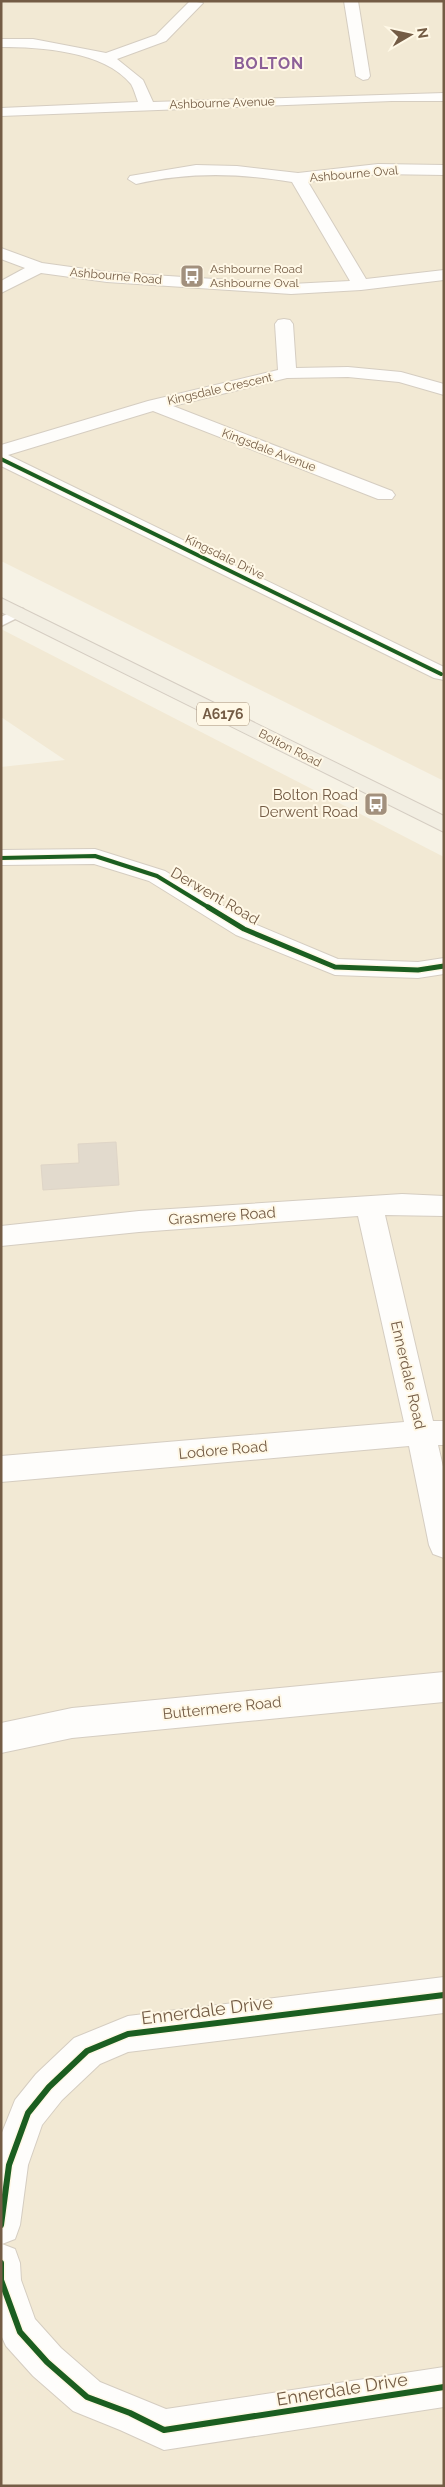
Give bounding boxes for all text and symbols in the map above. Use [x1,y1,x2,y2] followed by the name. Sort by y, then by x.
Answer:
[385,10,435,60] north arrow
[414,26,432,39] text: N
[234,54,304,73] district label: BOLTON
[169,94,275,112] street label: Ashbourne Avenue
[309,163,400,185] street label: Ashbourne Oval
[210,262,303,290] place label: Ashbourne Road Ashbourne Oval
[179,263,205,289] bus stop icon: Ashbourne Road Ashbourne Oval
[69,265,163,287] street label: Ashbourne Road
[166,370,274,408] street label: Kingsdale Crescent
[220,426,318,474] street label: Kingsdale Avenue
[183,532,267,582] street label: Kingsdale Drive
[197,702,249,726] road number: A6176
[256,726,324,770] street label: Bolton Road
[259,786,358,821] place label: Bolton Road Derwent Road
[363,791,389,817] bus stop icon: Bolton Road Derwent Road
[168,863,262,929] street label: Derwent Road
[168,1203,276,1229] street label: Grasmere Road
[387,1319,429,1431] street label: Ennerdale Road
[178,1437,268,1463] street label: Lodore Road
[162,1693,282,1723] street label: Buttermere Road
[140,1991,274,2028] street label: Ennerdale Drive
[275,2368,409,2410] street label: Ennerdale Drive

